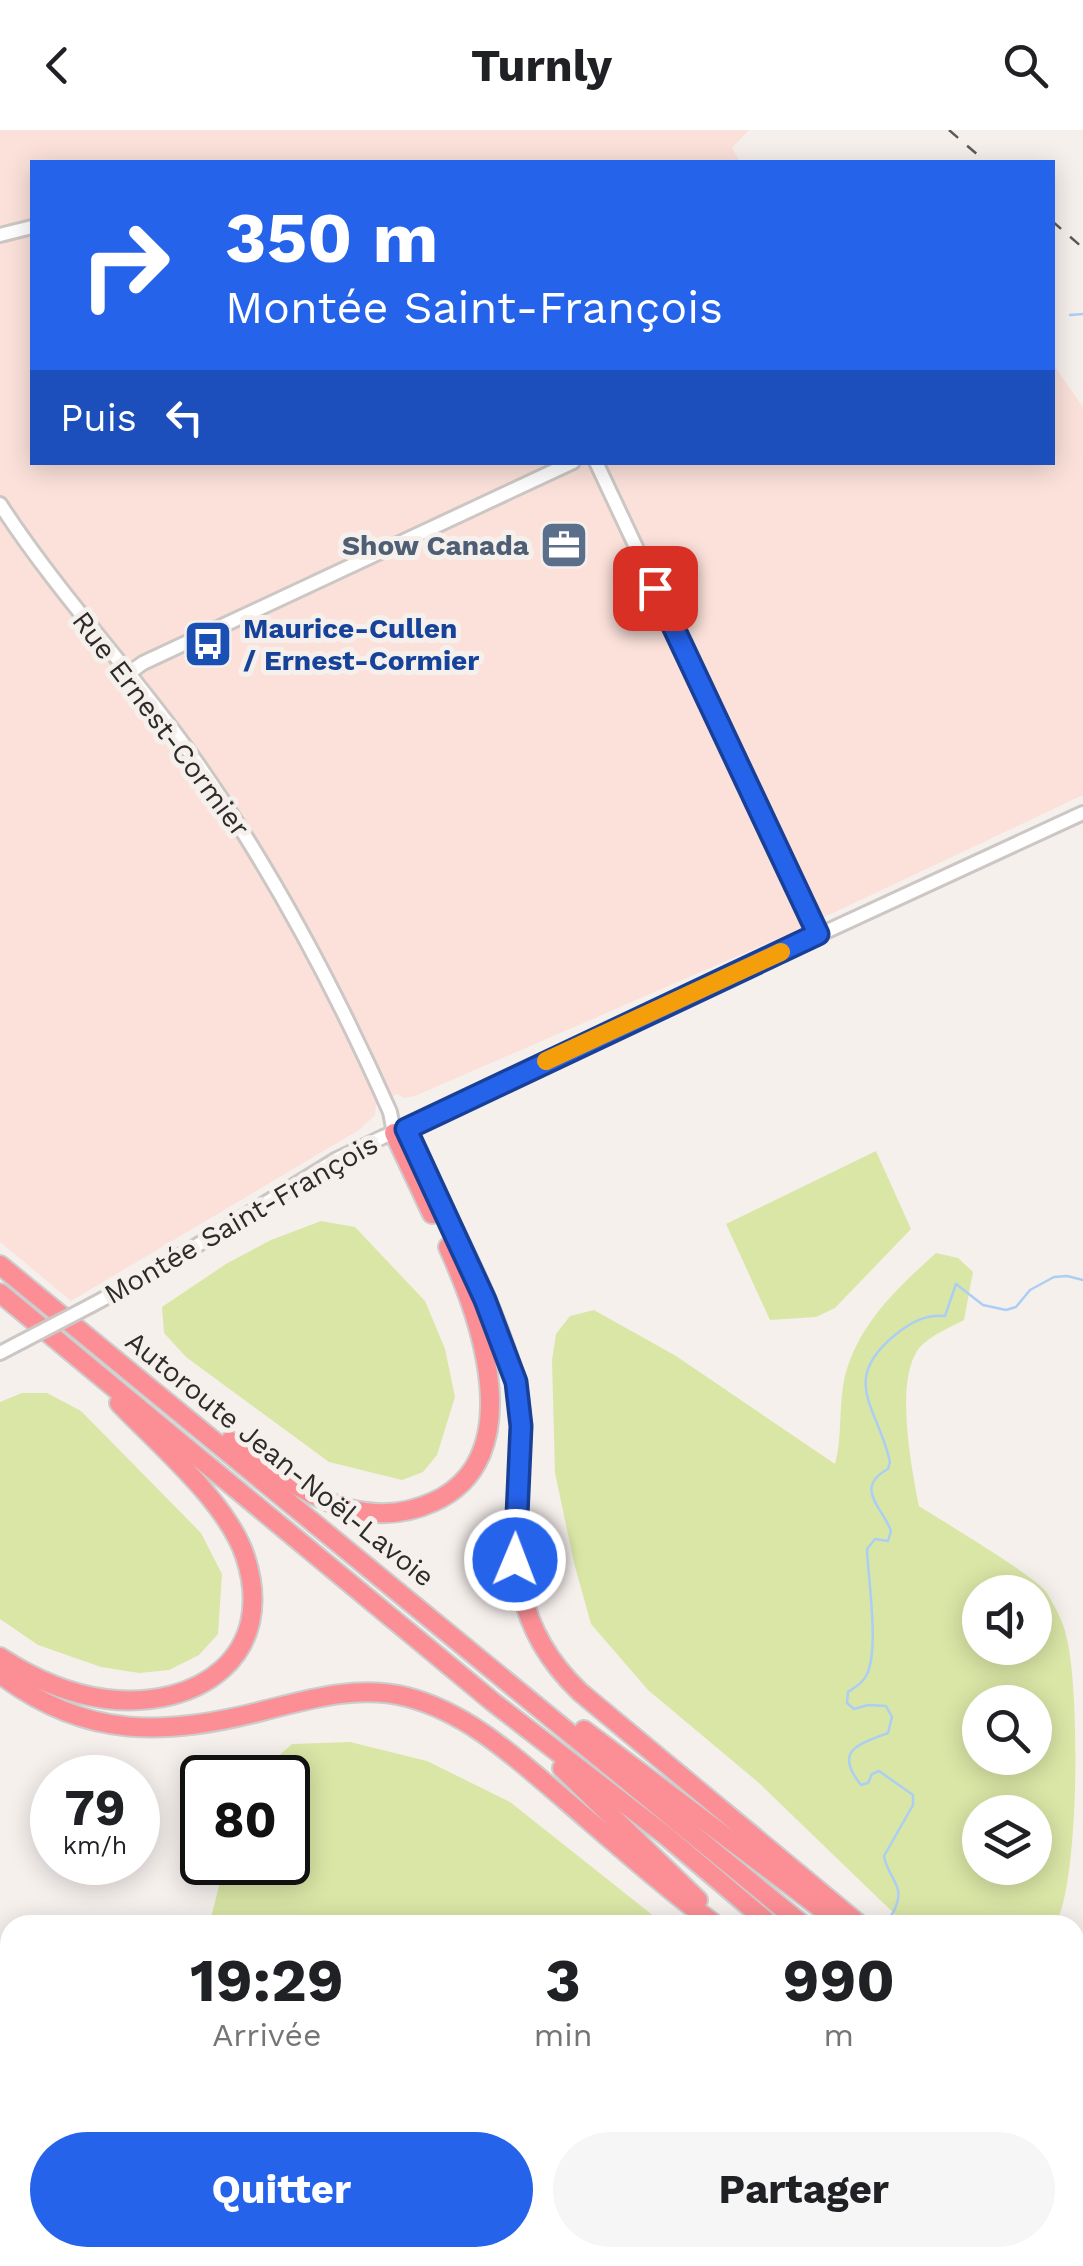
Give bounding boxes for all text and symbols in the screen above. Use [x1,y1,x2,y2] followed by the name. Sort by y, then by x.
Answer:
[30,38,85,93] icon: back
[998,38,1053,93] icon: search
[471,39,612,92] text: Turnly
[225,197,438,279] text: 350 m
[60,200,190,330] icon: right
[225,281,723,334] text: Montée Saint-François
[157,390,212,445] icon: left
[60,396,137,440] text: Puis
[538,519,590,571] office icon: Show Canada
[342,529,530,562] place label: Show Canada
[613,546,698,631] pin
[628,561,683,616] icon: arrive
[65,605,257,843] street label: Rue Ernest-Cormier
[243,612,479,677] place label: Maurice-Cullen / Ernest-Cormier
[182,618,234,670] bus stop icon: Maurice-Cullen / Ernest-Cormier
[99,1127,383,1311] street label: Montée Saint-François
[119,1324,441,1594] street label: Autoroute Jean-Noël-Lavoie
[463,1508,567,1612] position arrow
[962,1575,1052,1885] map controls
[962,1575,1052,1665] button: sound
[962,1685,1052,1775] button: search
[180,1755,310,1885] speed limit sign: 80
[64,1778,126,1837] text: 79
[962,1795,1052,1885] button: layers
[63,1831,127,1860] text: km/h
[190,1945,344,2016] text: 19:29
[545,1945,581,2016] text: 3
[782,1945,895,2016] text: 990
[212,2016,321,2054] text: Arrivée
[534,2016,592,2054] text: min
[823,2016,854,2054] text: m
[30,2132,533,2247] button: Quitter
[553,2132,1055,2247] button: Partager

